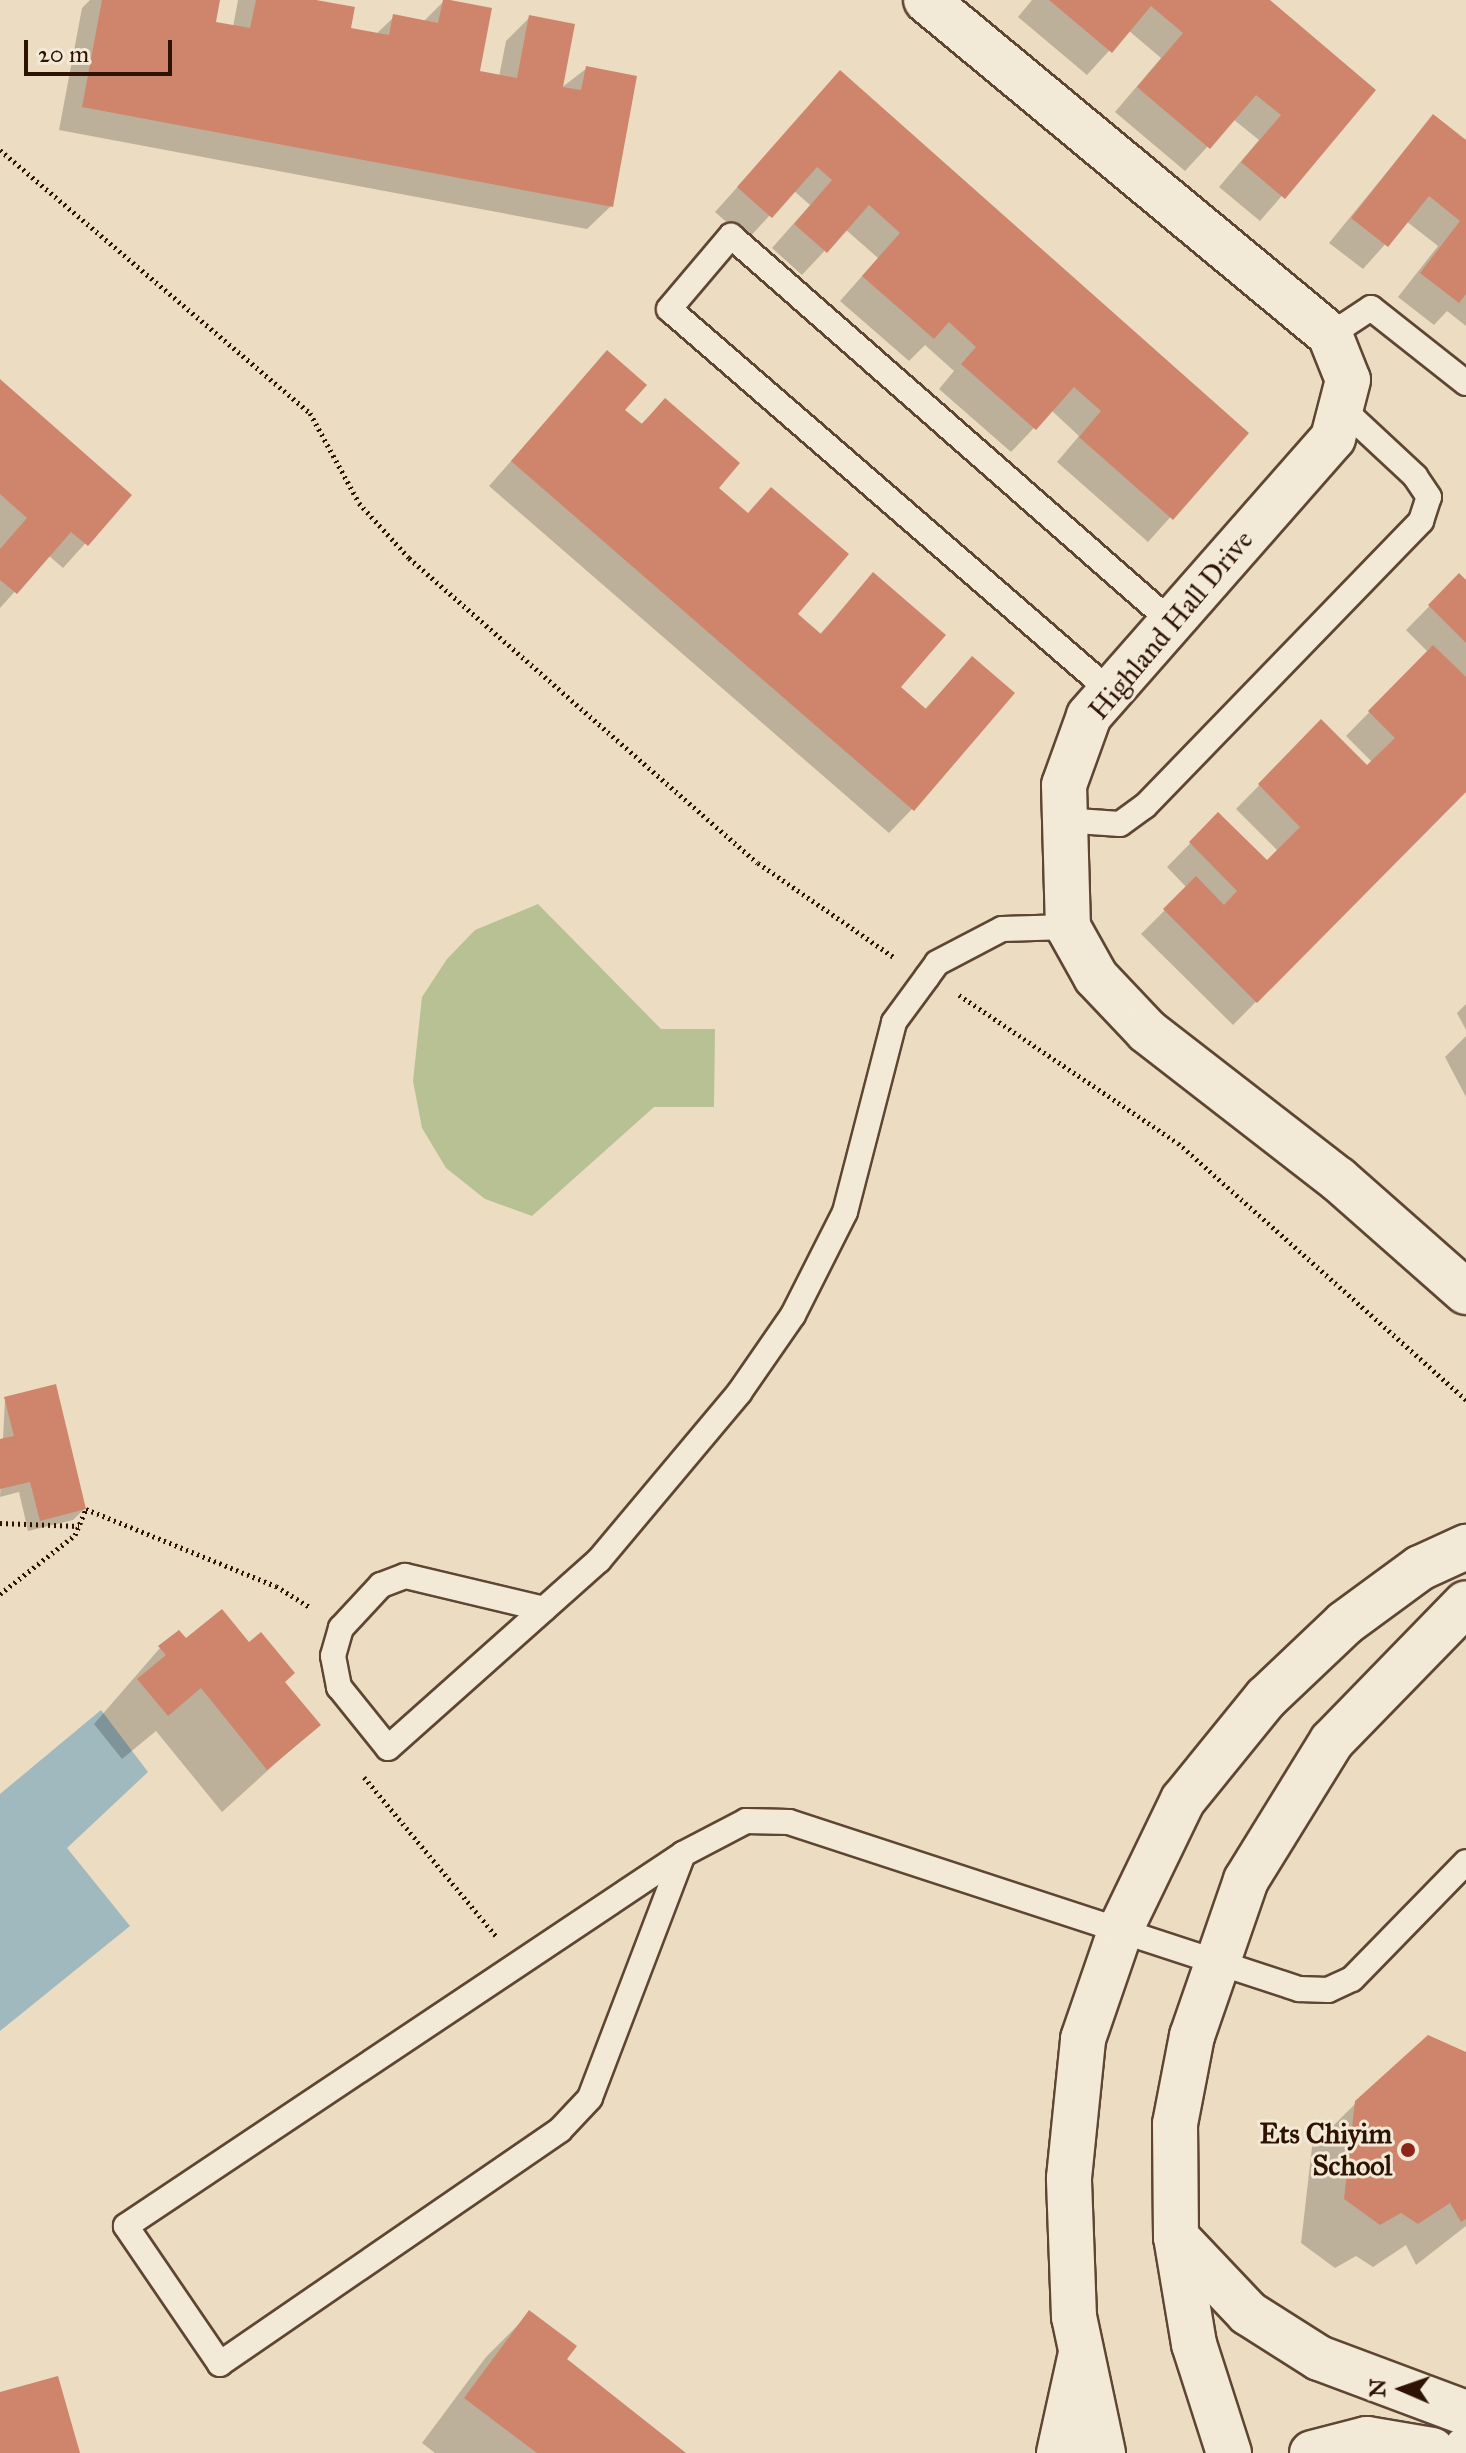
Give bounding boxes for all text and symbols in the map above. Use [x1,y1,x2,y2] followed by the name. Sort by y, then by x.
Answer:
[28,24,176,74] scale bar
[38,39,89,69] text: 20 m
[1082,523,1260,727] street label: Highland Hall Drive
[1260,2117,1392,2183] place label: Ets Chiyim School
[1399,2141,1417,2159] marker: Ets Chiyim School
[1362,2349,1442,2429] north arrow
[1364,2378,1391,2398] text: N

